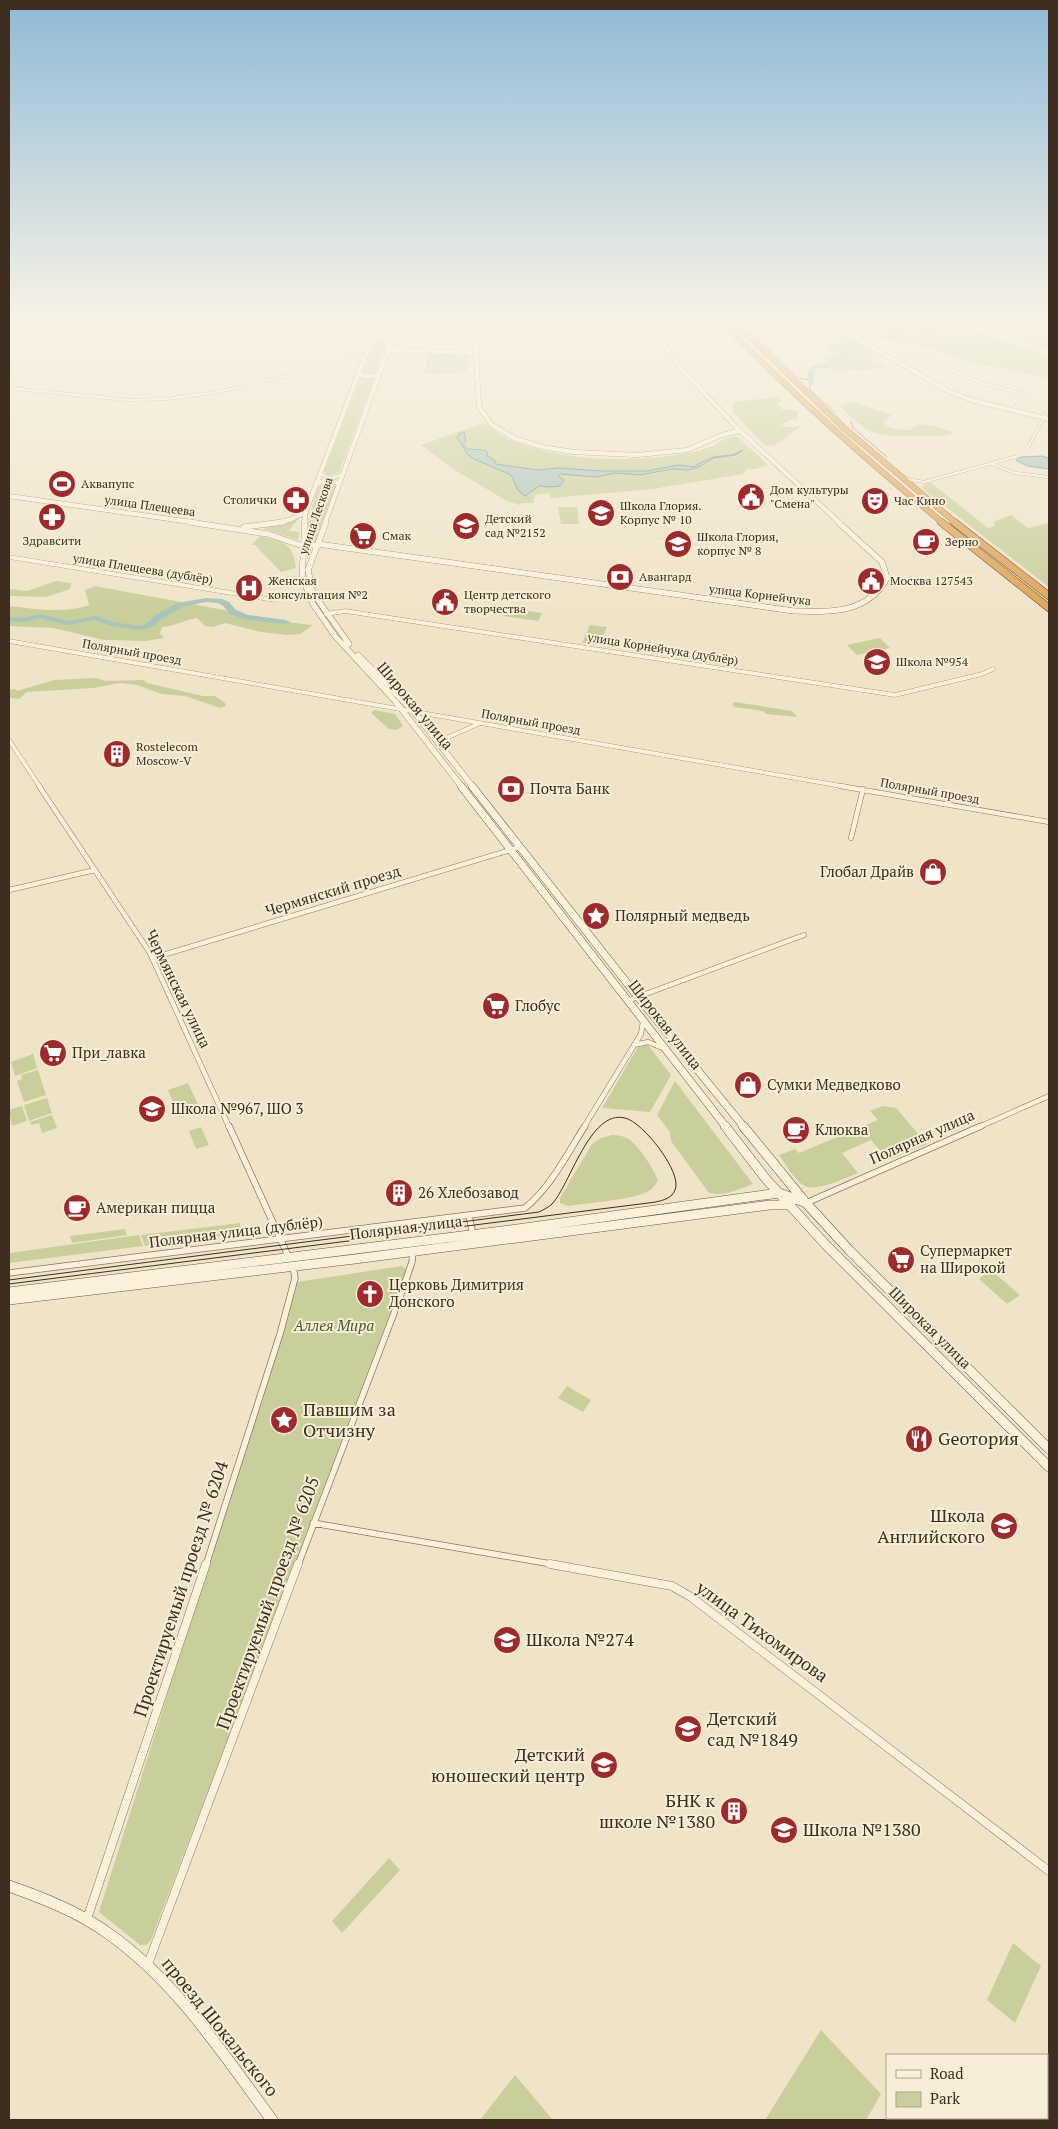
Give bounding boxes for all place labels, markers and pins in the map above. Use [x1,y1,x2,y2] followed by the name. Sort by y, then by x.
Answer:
[47,469,77,499] sports icon: Аквапупс
[81,476,135,491] place label: Аквапупс
[736,482,766,512] public building icon: Дом культуры "Смена"
[770,482,849,511] place label: Дом культуры "Смена"
[281,485,311,515] pharmacy icon: Столички
[860,486,890,516] theatre icon: Час Кино
[223,492,277,507] place label: Столички
[894,493,946,508] place label: Час Кино
[586,498,616,528] school or university icon: Школа Глория. Корпус № 10
[620,498,702,527] place label: Школа Глория. Корпус № 10
[37,502,67,532] pharmacy icon: Здравсити
[451,511,481,541] school or university icon: Детский сад №2152
[485,511,546,540] place label: Детский сад №2152
[348,521,378,551] supermarket icon: Смак
[911,527,941,557] cafe icon: Зерно
[382,528,412,543] place label: Смак
[663,529,693,559] school or university icon: Школа Глория, корпус № 8
[697,529,779,558] place label: Школа Глория, корпус № 8
[23,533,81,548] place label: Здравсити
[945,534,979,549] place label: Зерно
[605,562,635,592] bank icon: Авангард
[856,566,886,596] public building icon: Москва 127543
[639,569,692,584] place label: Авангард
[234,573,264,603] hospital icon: Женская консультация №2
[268,573,368,602] place label: Женская консультация №2
[890,573,973,588] place label: Москва 127543
[430,587,460,617] public building icon: Центр детского творчества
[464,587,551,616] place label: Центр детского творчества
[862,647,892,677] school or university icon: Школа №954
[896,654,969,669] place label: Школа №954
[102,739,132,769] building icon: Rostelecom Moscow-V
[136,739,198,768] place label: Rostelecom Moscow-V
[496,774,526,804] bank icon: Почта Банк
[530,778,611,798] place label: Почта Банк
[918,857,948,887] shop icon: Глобал Драйв
[820,861,914,881] place label: Глобал Драйв
[581,901,611,931] place icon: Полярный медведь
[615,905,750,925] place label: Полярный медведь
[481,991,511,1021] supermarket icon: Глобус
[515,995,560,1015] place label: Глобус
[38,1038,68,1068] supermarket icon: При_лавка
[72,1042,146,1062] place label: При_лавка
[733,1070,763,1100] shop icon: Сумки Медведково
[767,1074,901,1094] place label: Сумки Медведково
[137,1094,167,1124] school or university icon: Школа №967, ШО 3
[171,1098,304,1118] place label: Школа №967, ШО 3
[781,1115,811,1145] cafe icon: Клюква
[815,1119,869,1139] place label: Клюква
[384,1178,414,1208] building icon: 26 Хлебозавод
[418,1182,519,1202] place label: 26 Хлебозавод
[62,1193,92,1223] cafe icon: Американ пицца
[96,1197,216,1217] place label: Американ пицца
[920,1240,1013,1277] place label: Супермаркет на Широкой
[886,1245,916,1275] supermarket icon: Супермаркет на Широкой
[389,1274,524,1311] place label: Церковь Димитрия Донского
[355,1279,385,1309] church icon: Церковь Димитрия Донского
[303,1397,396,1442] place label: Павшим за Отчизну
[269,1405,299,1435] place icon: Павшим за Отчизну
[904,1424,934,1454] restaurant icon: Gеотория
[938,1426,1019,1450] place label: Gеотория
[877,1503,985,1548] place label: Школа Английского
[989,1511,1019,1541] school or university icon: Школа Английского
[492,1625,522,1655] school or university icon: Школа №274
[526,1627,634,1651] place label: Школа №274
[707,1706,798,1751] place label: Детский сад №1849
[673,1714,703,1744] school or university icon: Детский сад №1849
[431,1742,585,1787] place label: Детский юношеский центр
[589,1750,619,1780] school or university icon: Детский юношеский центр
[599,1788,715,1833] place label: БНК к школе №1380
[719,1796,749,1826] building icon: БНК к школе №1380
[769,1815,799,1845] school or university icon: Школа №1380
[803,1817,921,1841] place label: Школа №1380

